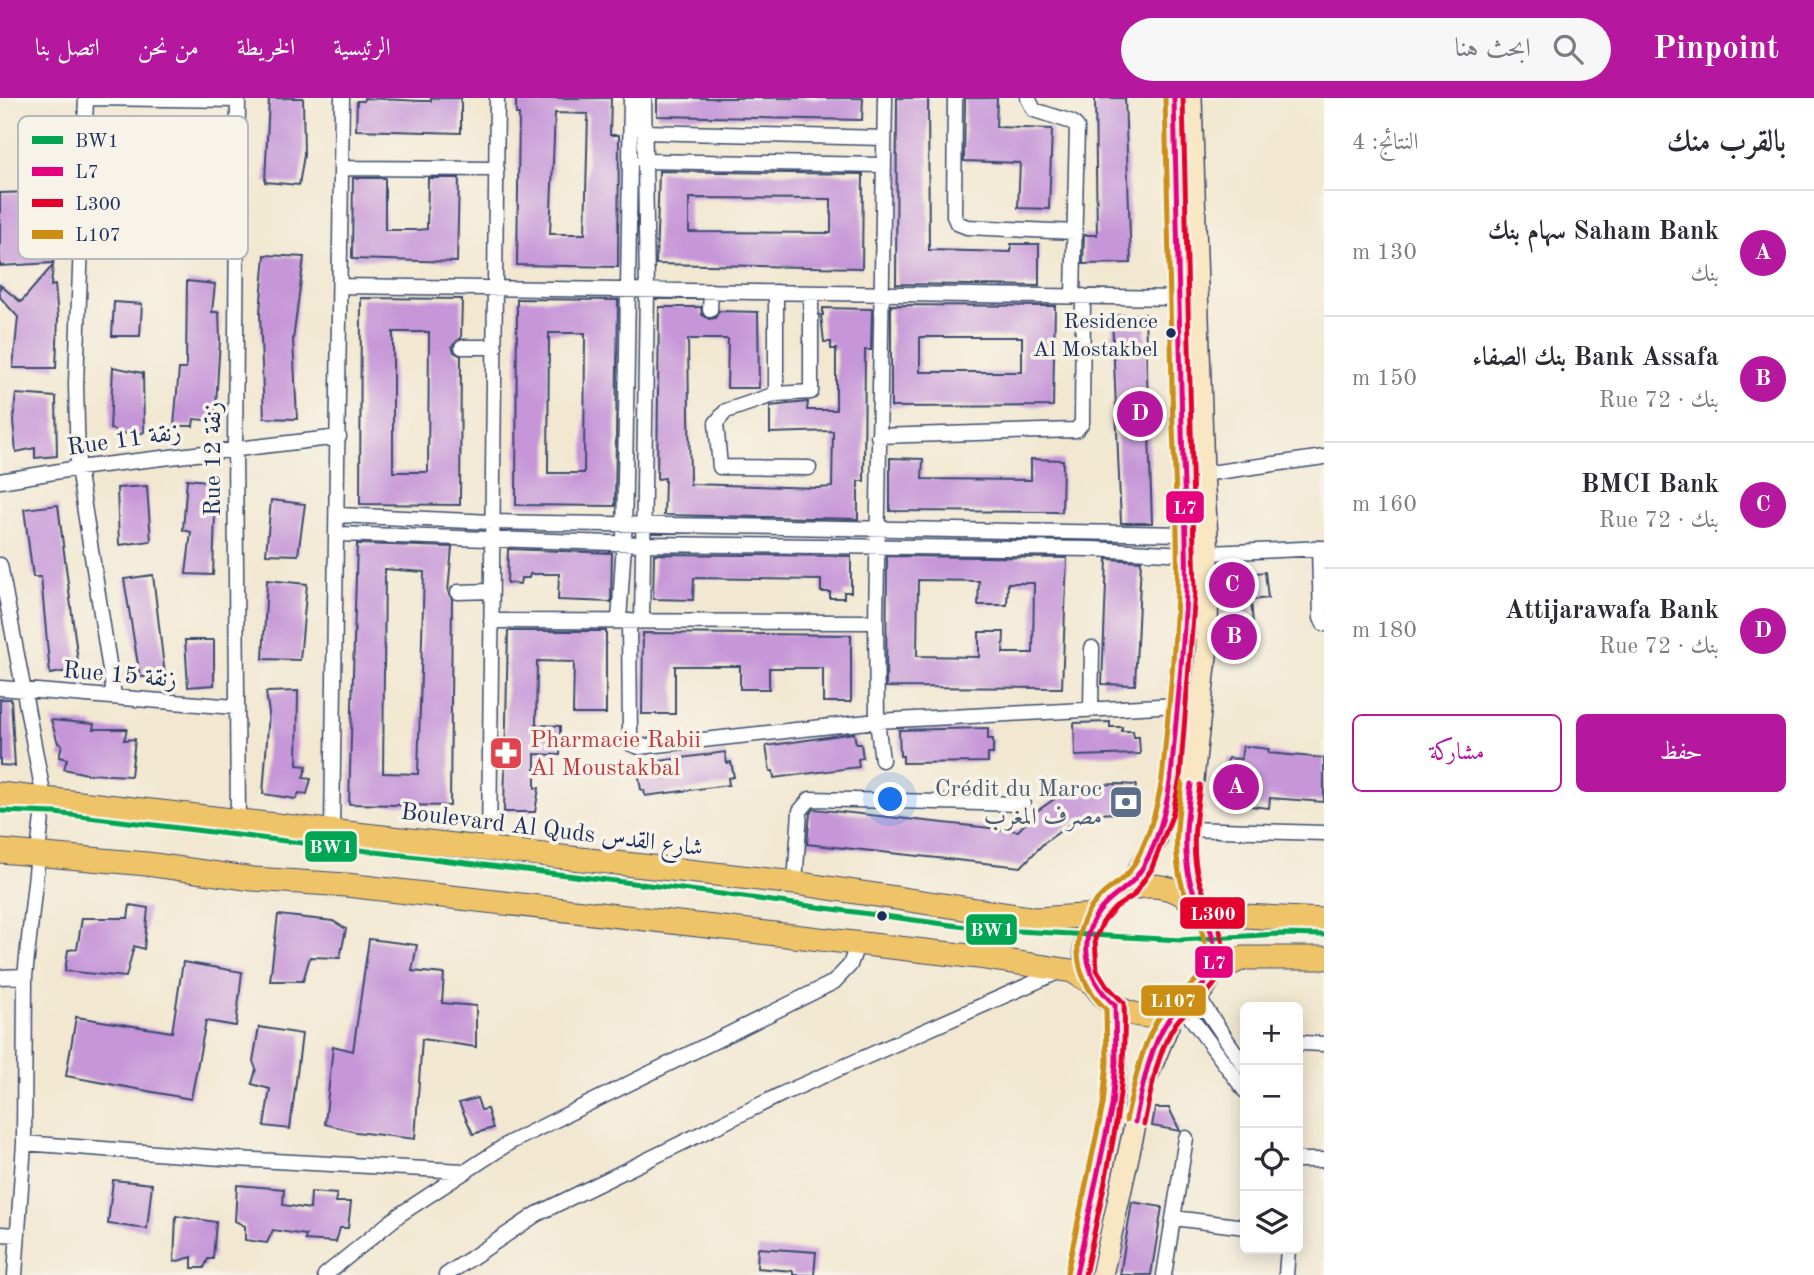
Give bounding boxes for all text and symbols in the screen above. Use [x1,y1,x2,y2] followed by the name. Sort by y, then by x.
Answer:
[1121,18,1611,81] search box
[1549,30,1587,68] icon: search
[1653,33,1779,66] text: Pinpoint
[1454,36,1531,62] text: ابحث هنا
[35,37,100,61] text: اتصل بنا
[138,37,199,61] text: من نحن
[237,37,295,61] text: الخريطة
[333,37,391,61] text: الرئيسية
[18,116,248,259] legend
[1667,128,1786,158] text: بالقرب منك
[1352,131,1419,154] text: النتائج: 4
[75,133,119,152] text: BW1
[75,164,99,183] text: L7
[75,196,121,215] text: L300
[1488,219,1719,245] text: Saham Bank سهام بنك
[75,227,121,246] text: L107
[1352,241,1417,264] text: 130 m
[1754,241,1772,264] text: A
[1691,263,1719,286] text: بنك
[1033,311,1158,361] place label: Residence Al Mostakbel
[1164,326,1178,340] marker: Residence Al Mostakbel
[1472,345,1719,371] text: Bank Assafa بنك الصفاء
[1352,367,1417,390] text: 150 m
[1755,367,1771,390] text: B
[1117,388,1163,440] pin: D
[1599,389,1719,412] text: بنك · Rue 72
[202,402,226,516] street label: Rue 12 زنقة
[66,421,183,461] street label: Rue 11 زنقة
[1581,472,1719,498] text: BMCI Bank
[1165,490,1205,524] line badge: L7
[1352,493,1417,516] text: 160 m
[1755,493,1771,516] text: C
[1173,500,1197,519] text: L7
[1599,509,1719,532] text: بنك · Rue 72
[1209,559,1255,611] pin: C
[1505,598,1719,624] text: Attijarawafa Bank
[1211,611,1257,663] pin: B
[1352,619,1417,642] text: 180 m
[1754,619,1772,642] text: D
[1599,635,1719,658] text: بنك · Rue 72
[62,659,178,693] street label: Rue 15 زنقة
[1352,714,1562,792] button: مشاركة
[1576,714,1786,792] button: حفظ
[530,729,701,781] place label: Pharmacie Rabii Al Moustakbal
[487,734,525,772] pharmacy icon: Pharmacie Rabii Al Moustakbal
[1213,761,1259,813] pin: A
[935,778,1102,832] place label: Crédit du Maroc مصرف المغرب
[873,782,907,816] your location
[1107,783,1145,821] bank icon: Crédit du Maroc مصرف المغرب
[398,801,704,867] street label: Boulevard Al Quds شارع القدس
[304,830,358,863] line badge: BW1
[309,839,353,858] text: BW1
[1179,896,1246,930] line badge: L300
[1190,906,1236,925] text: L300
[875,909,889,923] unlabelled marker
[965,913,1018,946] line badge: BW1
[970,922,1014,941] text: BW1
[1194,945,1234,979] line badge: L7
[1202,955,1226,974] text: L7
[1140,984,1207,1017] line badge: L107
[1150,993,1196,1012] text: L107
[1240,1002,1303,1254] map controls
[1240,1002,1303,1065] button: +
[1240,1065,1303,1128] button: −
[1240,1128,1303,1191] button: locate
[1240,1191,1303,1254] button: layers

